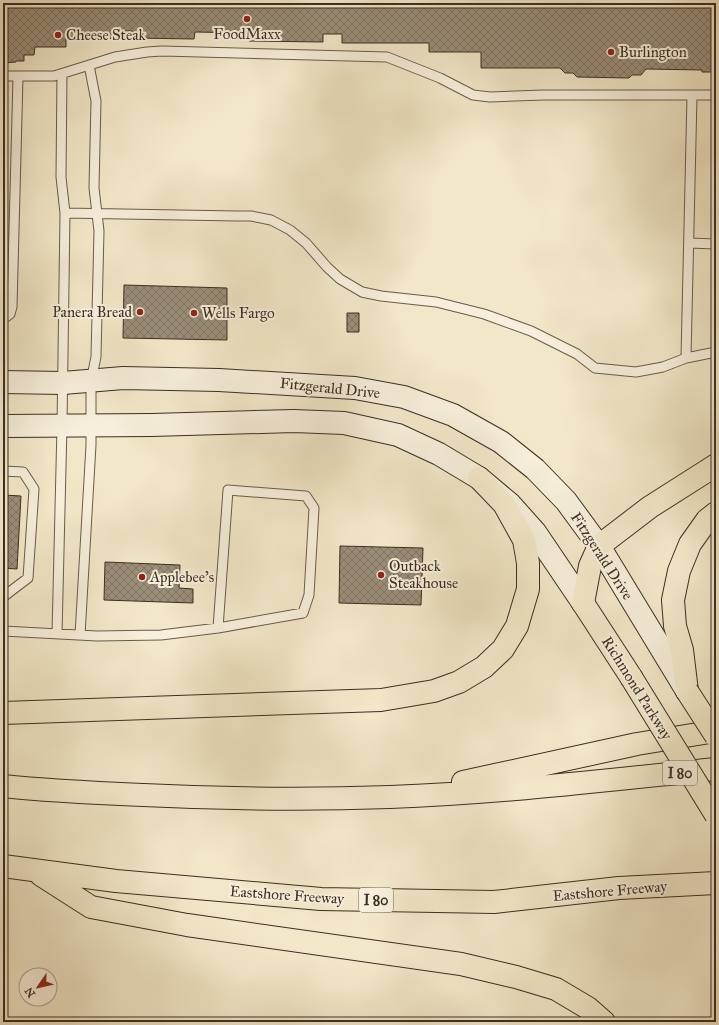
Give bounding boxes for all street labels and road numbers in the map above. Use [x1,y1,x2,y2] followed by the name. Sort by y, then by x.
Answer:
[279,374,381,402] street label: Fitzgerald Drive
[567,509,637,603] street label: Fitzgerald Drive
[598,633,677,744] street label: Richmond Parkway
[663,761,697,785] road number: I 80
[552,877,669,905] street label: Eastshore Freeway
[229,882,346,908] street label: Eastshore Freeway
[359,888,393,912] road number: I 80

